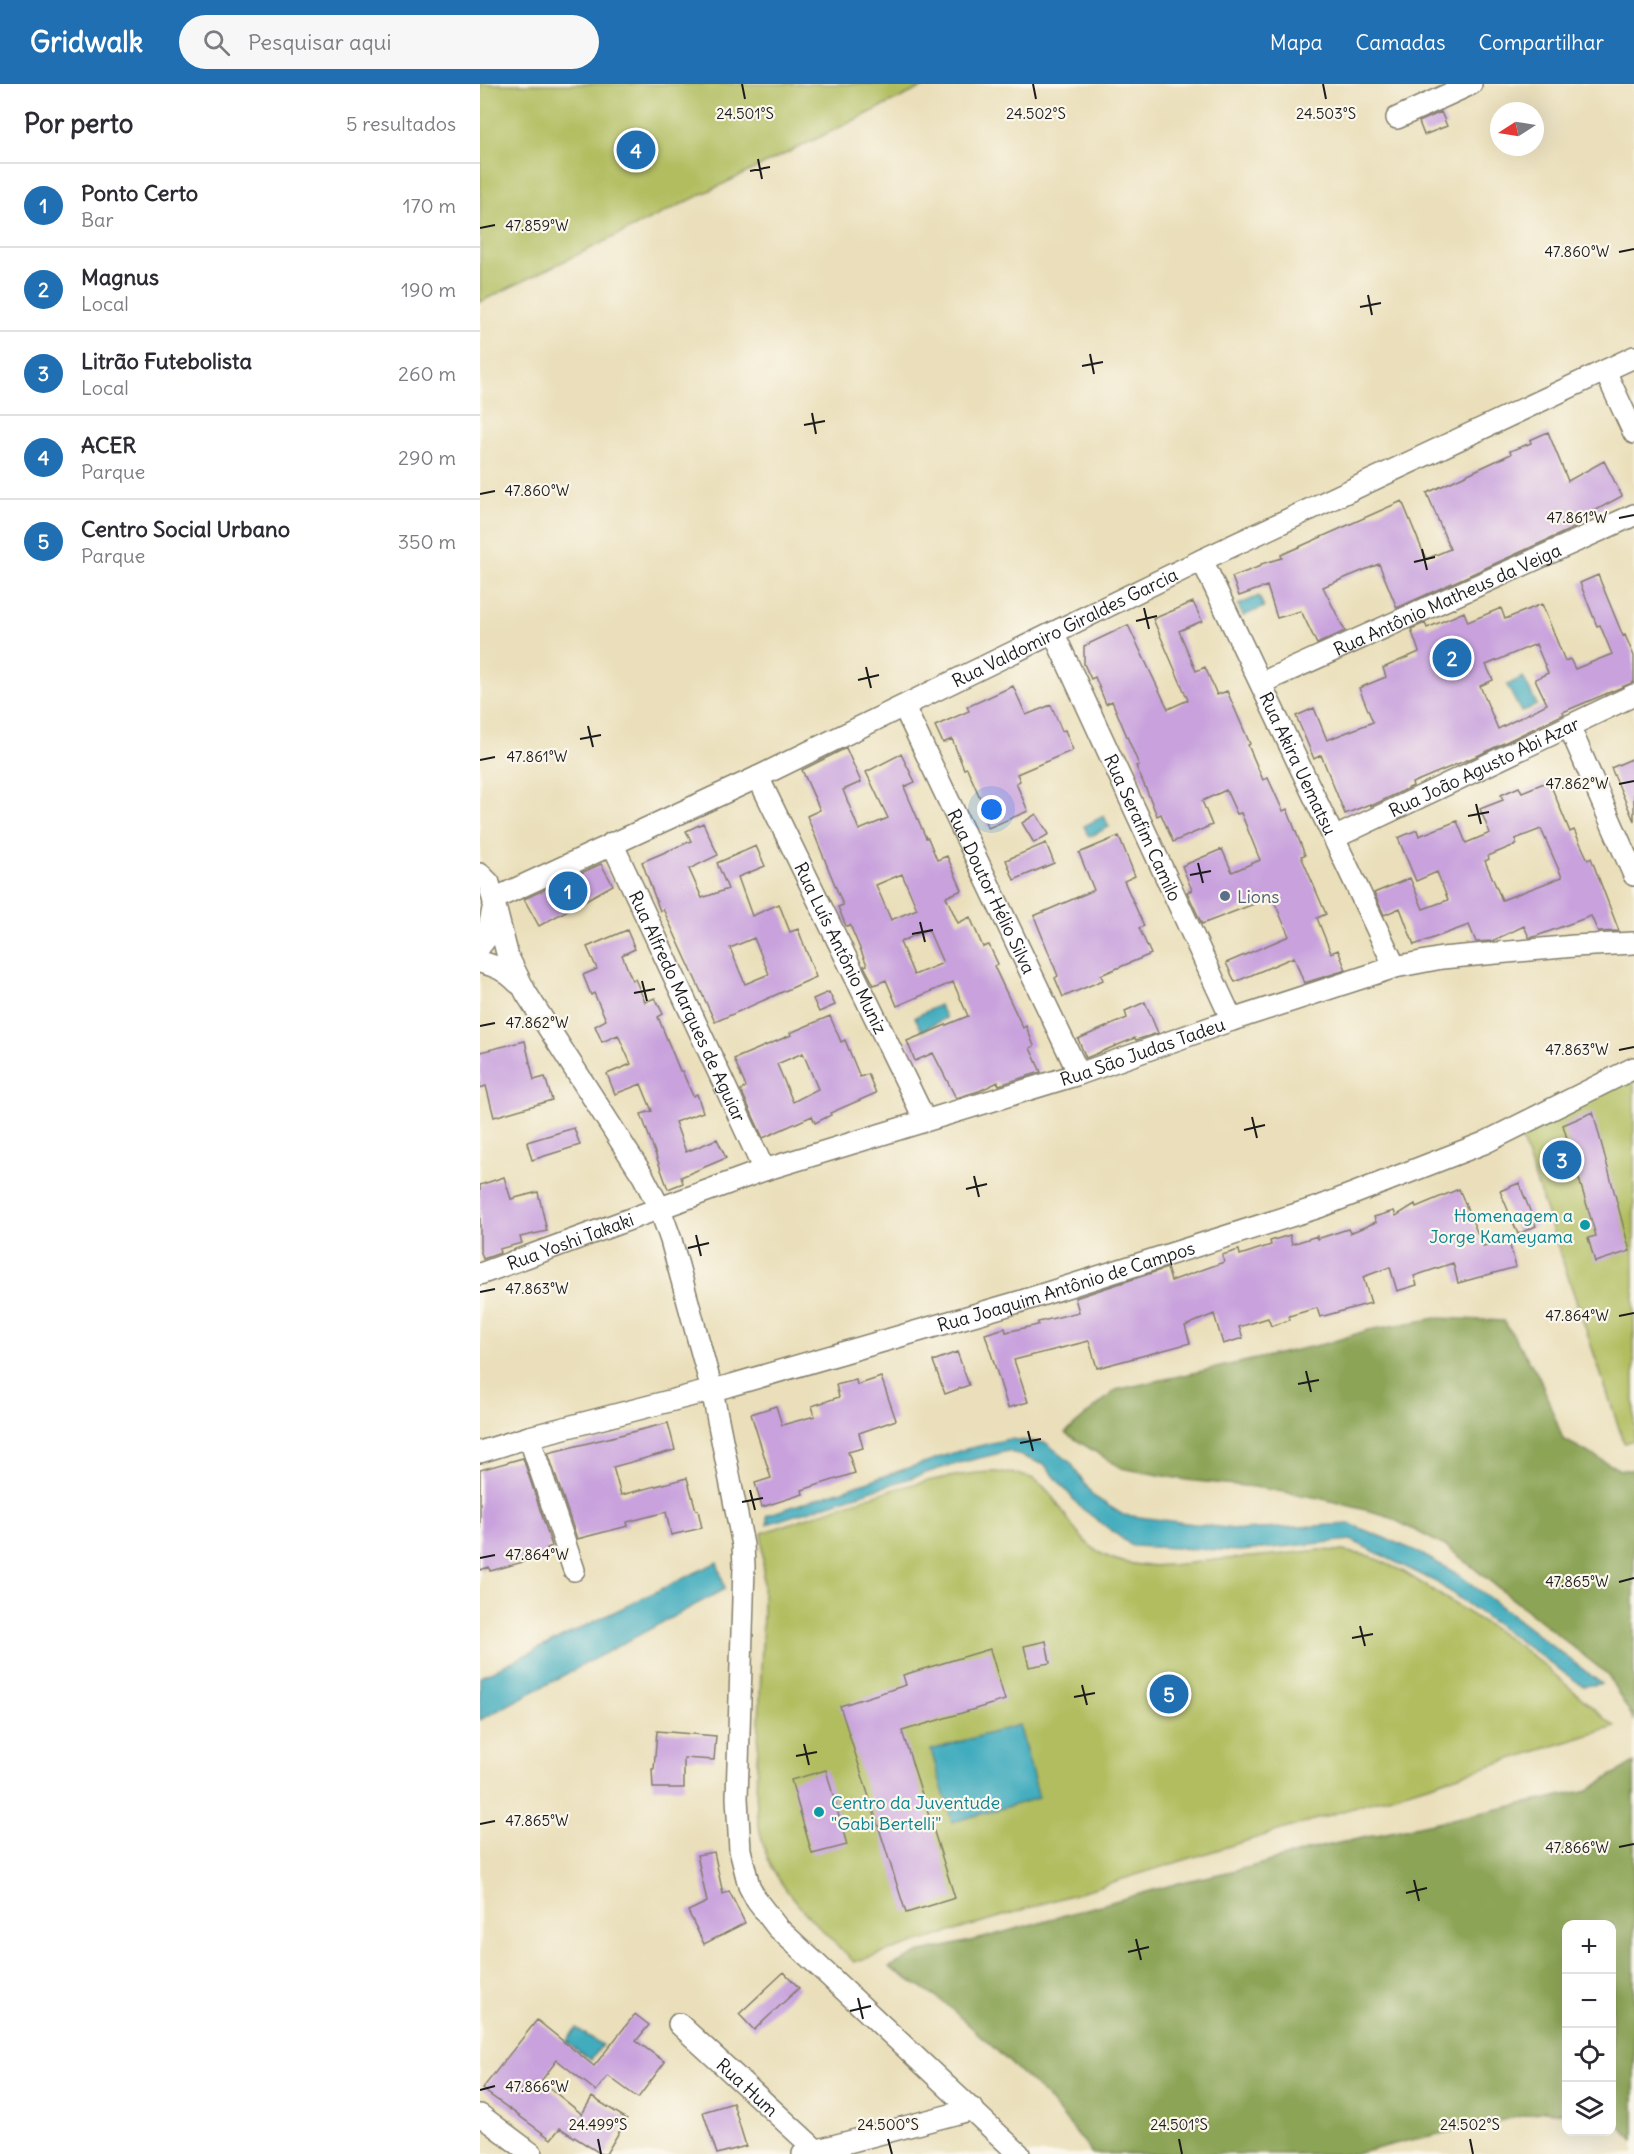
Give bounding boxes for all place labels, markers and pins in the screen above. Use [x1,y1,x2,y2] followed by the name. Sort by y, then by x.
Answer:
[616,128,656,172] pin: 4
[1432,636,1472,680] pin: 2
[548,868,587,914] pin: 1
[1237,885,1280,908] place label: Lions
[1218,889,1232,903] marker: Lions
[1542,1138,1582,1182] pin: 3
[1429,1204,1573,1248] place label: Homenagem a Jorge Kameyama
[1578,1218,1592,1232] marker: Homenagem a Jorge Kameyama
[1150,1672,1188,1716] pin: 5
[831,1791,1000,1835] place label: Centro da Juventude "Gabi Bertelli"
[812,1805,826,1819] marker: Centro da Juventude "Gabi Bertelli"

